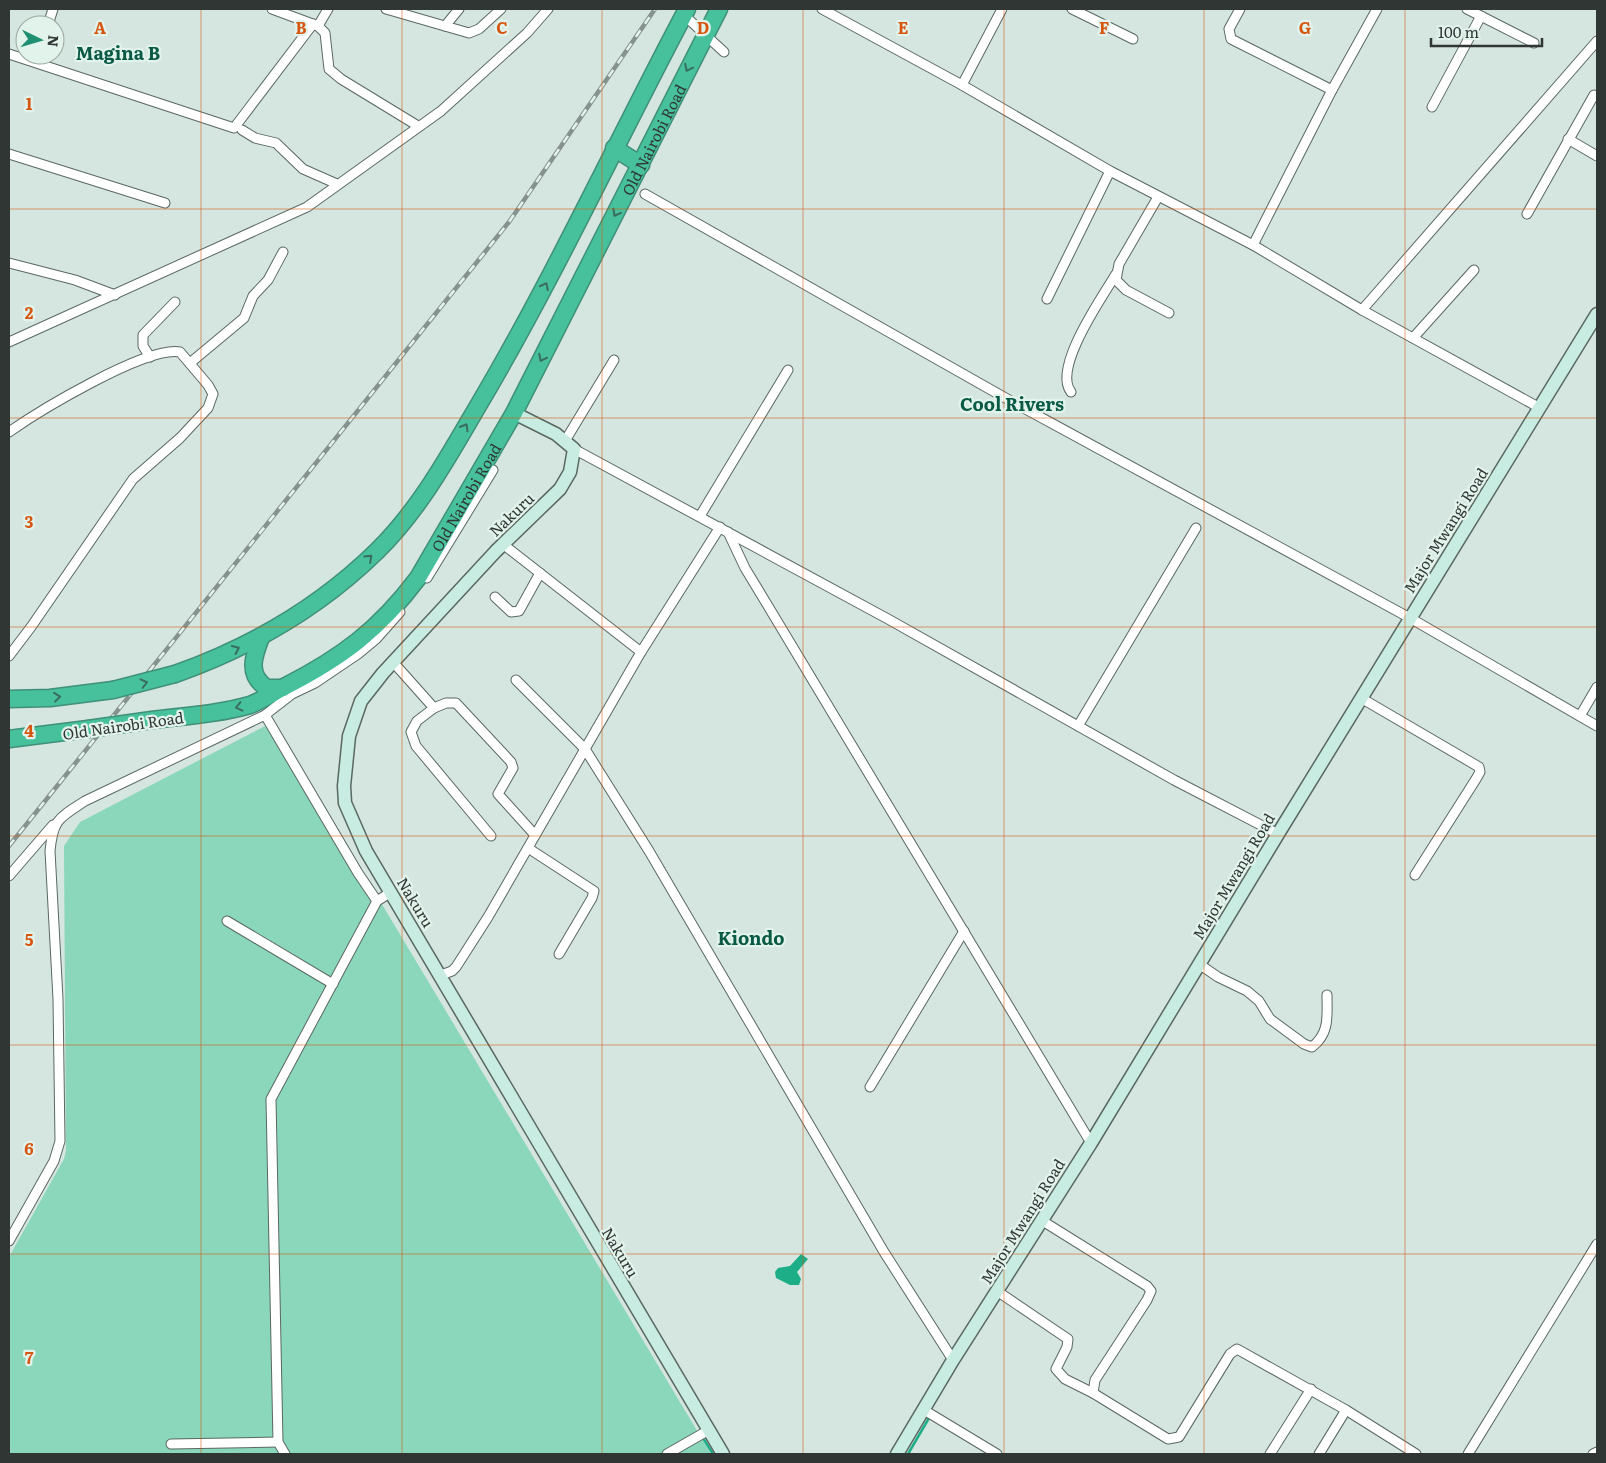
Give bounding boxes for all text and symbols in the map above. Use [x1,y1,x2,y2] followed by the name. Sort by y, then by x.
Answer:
[15,15,65,65] north arrow
[94,15,106,39] text: A
[295,15,307,39] text: B
[496,15,508,39] text: C
[697,15,709,39] text: D
[898,15,909,39] text: E
[1099,15,1109,39] text: F
[1299,15,1311,39] text: G
[1431,15,1542,47] scale bar
[1438,20,1479,43] text: 100 m
[43,34,64,48] text: N
[76,39,160,66] district label: Magina B
[684,63,694,72] one-way arrow
[615,80,691,199] street label: Old Nairobi Road
[26,91,33,115] text: 1
[612,208,622,217] one-way arrow
[539,282,549,291] one-way arrow
[25,300,34,324] text: 2
[538,353,548,362] one-way arrow
[960,390,1064,417] district label: Cool Rivers
[459,424,469,433] one-way arrow
[425,438,506,556] street label: Old Nairobi Road
[1397,463,1493,597] street label: Major Mwangi Road
[483,486,539,541] street label: Nakuru
[25,509,34,533] text: 3
[364,555,373,564] one-way arrow
[231,645,240,656] one-way arrow
[140,678,149,689] one-way arrow
[54,692,62,703] one-way arrow
[234,701,243,712] one-way arrow
[61,705,185,745] street label: Old Nairobi Road
[24,718,34,742] text: 4
[1186,808,1280,944] street label: Major Mwangi Road
[392,873,440,932] street label: Nakuru
[717,924,785,951] district label: Kiondo
[25,927,34,951] text: 5
[24,1136,34,1160] text: 6
[974,1154,1070,1288] street label: Major Mwangi Road
[597,1223,645,1282] street label: Nakuru
[25,1345,34,1369] text: 7

